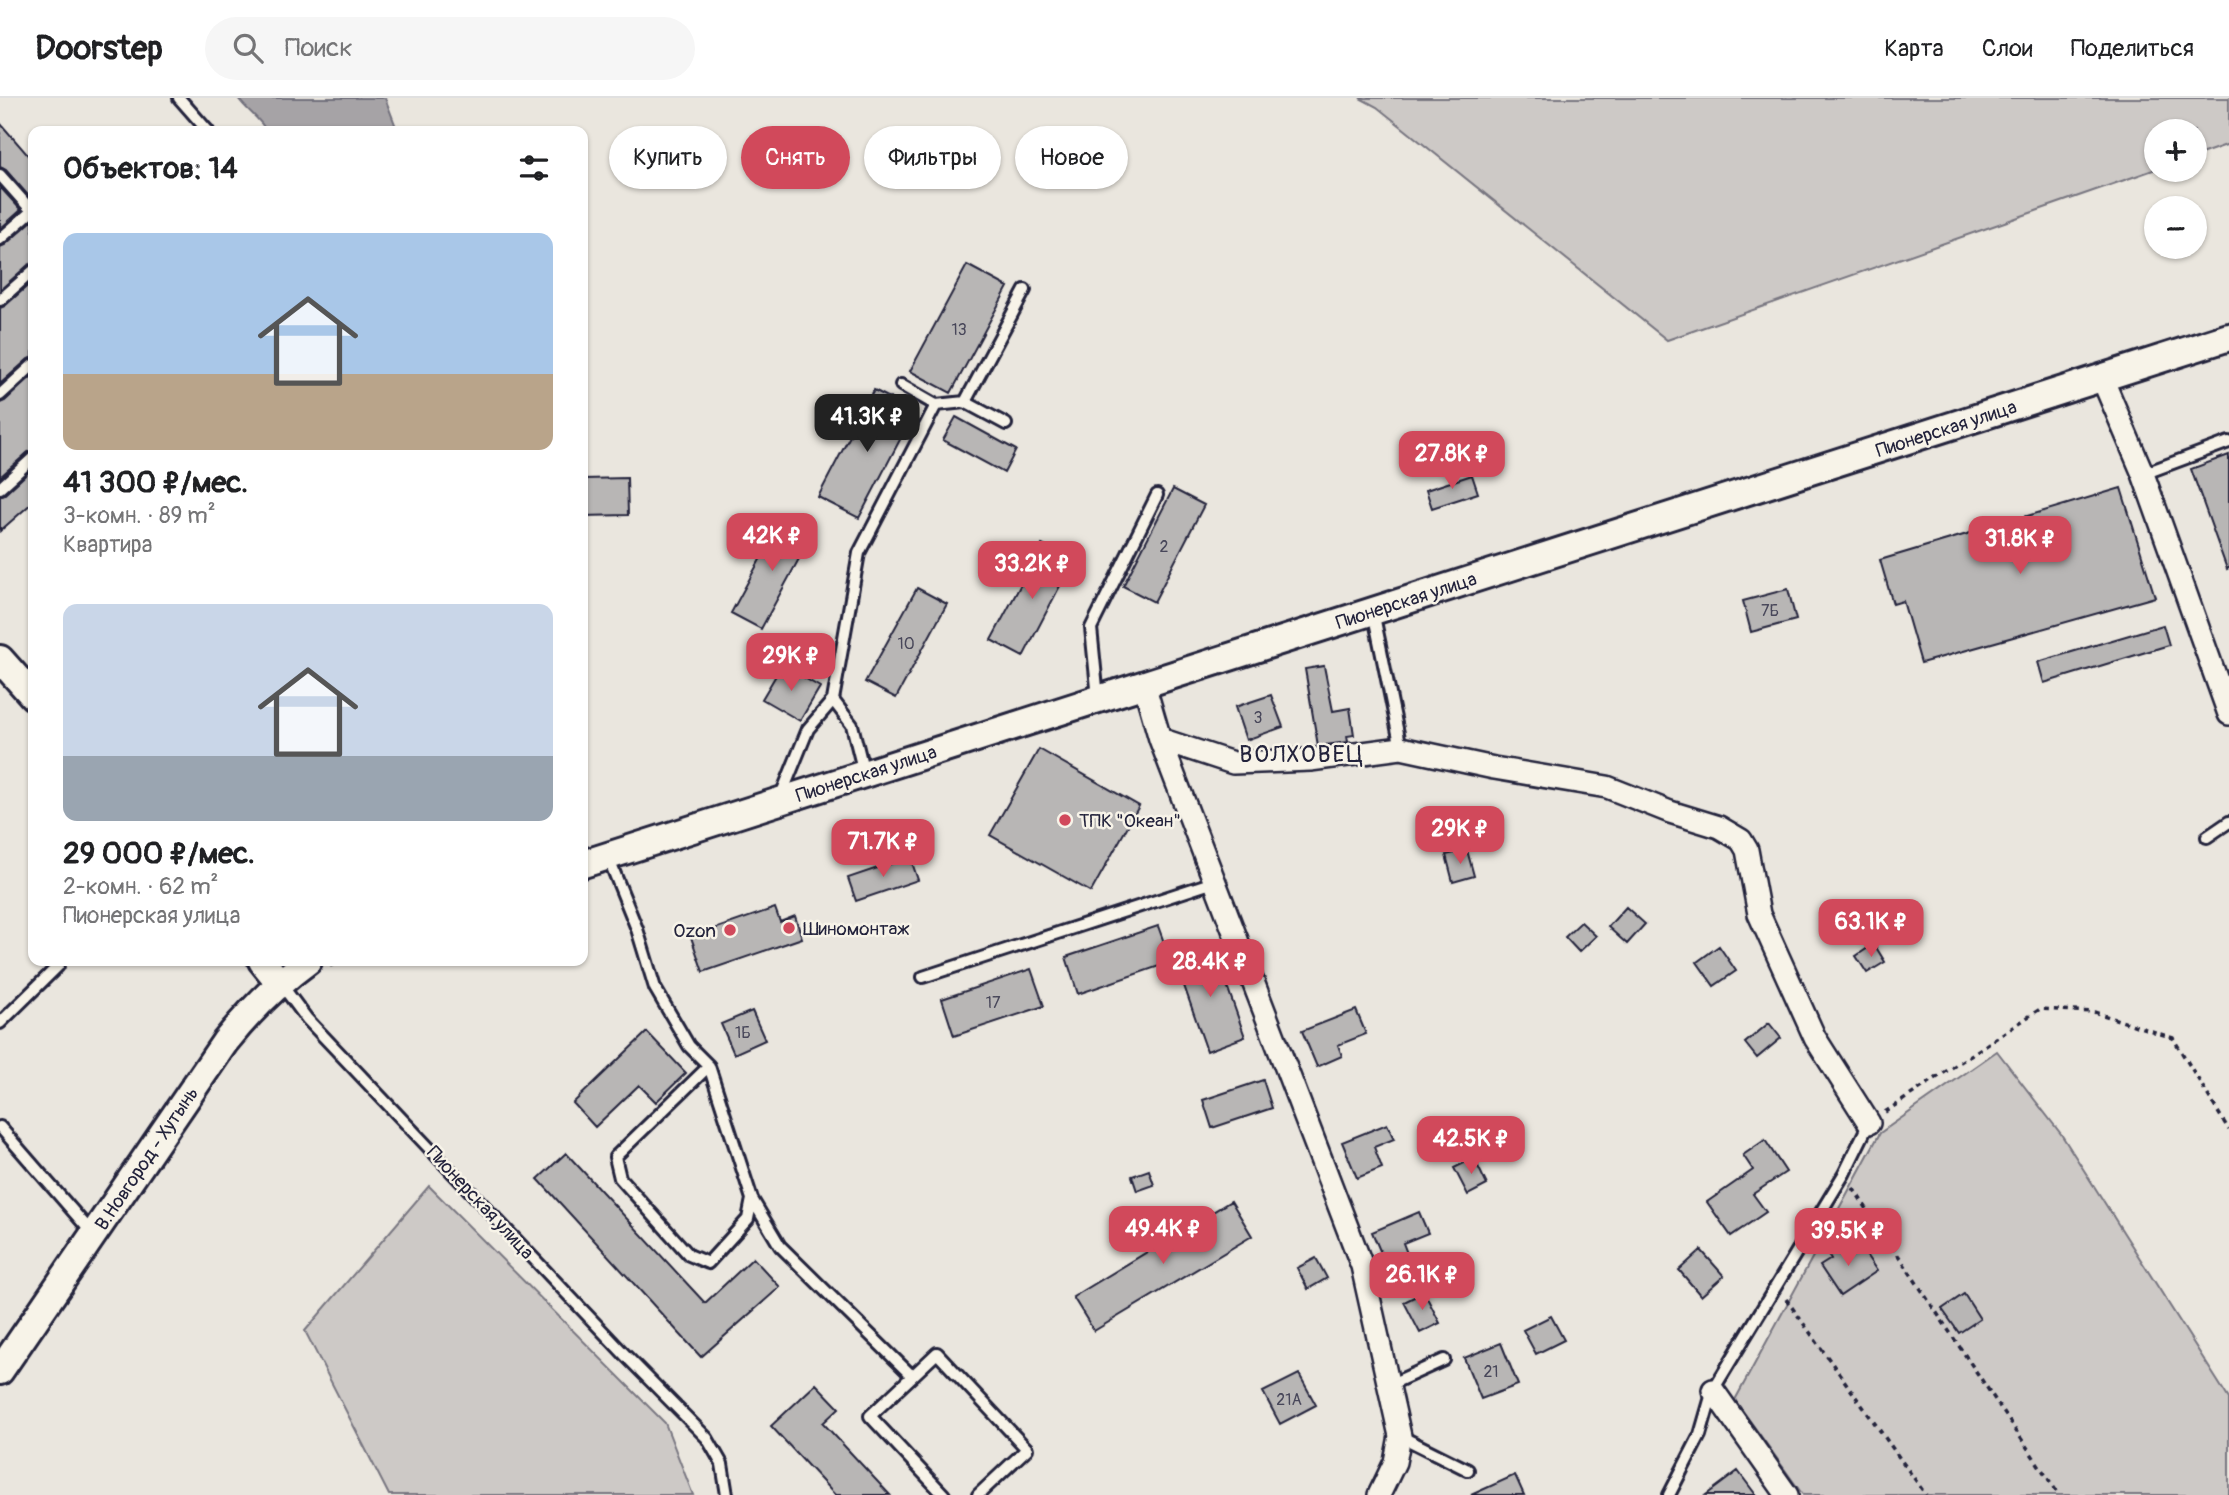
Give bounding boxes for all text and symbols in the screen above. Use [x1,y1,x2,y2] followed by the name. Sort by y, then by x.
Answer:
[205,17,695,80] search box
[35,28,163,69] text: Doorstep
[229,29,267,67] icon: search
[285,32,353,64] text: Поиск
[1884,34,1944,63] text: Карта
[1982,34,2033,63] text: Слои
[2071,34,2194,63] text: Поделиться
[2144,119,2207,259] map controls
[2144,119,2207,182] button: +
[609,126,727,189] chip: Купить
[741,126,850,189] chip: Снять
[864,126,1001,189] chip: Фильтры
[1015,126,1128,189] chip: Новое
[515,149,553,187] icon: filters
[63,150,238,187] text: Объектов: 14
[2144,196,2207,259] button: −
[245,278,371,404] icon: home
[951,320,967,340] house number: 13
[802,394,932,454] pin: 41.3K ₽
[1873,395,2020,463] street label: Пионерская улица
[831,402,903,431] text: 41.3K ₽
[1387,432,1517,491] pin: 27.8K ₽
[1415,439,1489,468] text: 27.8K ₽
[63,464,248,501] text: 41 300 ₽/мес.
[63,501,216,530] text: 3-комн. · 89 m²
[723,514,821,573] pin: 42K ₽
[1955,517,2085,576] pin: 31.8K ₽
[743,521,801,550] text: 42K ₽
[1984,524,2056,553] text: 31.8K ₽
[63,530,152,559] text: Квартира
[1160,537,1169,557] house number: 2
[967,542,1097,601] pin: 33.2K ₽
[994,549,1070,578] text: 33.2K ₽
[1333,567,1480,635] street label: Пионерская улица
[1761,601,1779,621] house number: 7Б
[742,634,840,693] pin: 29K ₽
[897,634,915,654] house number: 10
[762,641,820,670] text: 29K ₽
[245,649,371,775] icon: home
[1254,708,1263,728] house number: 3
[793,740,940,808] street label: Пионерская улица
[1239,740,1365,769] district label: ВОЛХОВЕЦ
[1411,806,1509,866] pin: 29K ₽
[1079,809,1181,833] place label: ТПК "Океан"
[1057,812,1073,828] marker: ТПК "Океан"
[1431,814,1489,843] text: 29K ₽
[818,820,948,879] pin: 71.7K ₽
[847,827,919,856] text: 71.7K ₽
[63,835,255,872] text: 29 000 ₽/мес.
[63,872,218,901] text: 2-комн. · 62 m²
[1806,900,1936,959] pin: 63.1K ₽
[63,901,240,930] text: Пионерская улица
[1835,907,1907,936] text: 63.1K ₽
[803,917,910,941] place label: Шиномонтаж
[673,919,716,943] place label: Ozon
[781,920,797,936] marker: Шиномонтаж
[722,922,738,938] marker: Ozon
[1145,940,1275,999] pin: 28.4K ₽
[1172,947,1248,976] text: 28.4K ₽
[986,993,1001,1013] house number: 17
[735,1023,751,1043] house number: 1Б
[90,1082,204,1235] street label: В.Новгород - Хутынь
[1406,1116,1536,1176] pin: 42.5K ₽
[1433,1124,1509,1153] text: 42.5K ₽
[422,1141,539,1265] street label: Пионерская улица
[1098,1206,1228,1266] pin: 49.4K ₽
[1783,1208,1913,1268] pin: 39.5K ₽
[1125,1214,1201,1243] text: 49.4K ₽
[1811,1216,1885,1245] text: 39.5K ₽
[1357,1252,1487,1312] pin: 26.1K ₽
[1386,1260,1458,1289] text: 26.1K ₽
[1483,1362,1499,1382] house number: 21
[1276,1390,1302,1410] house number: 21А

